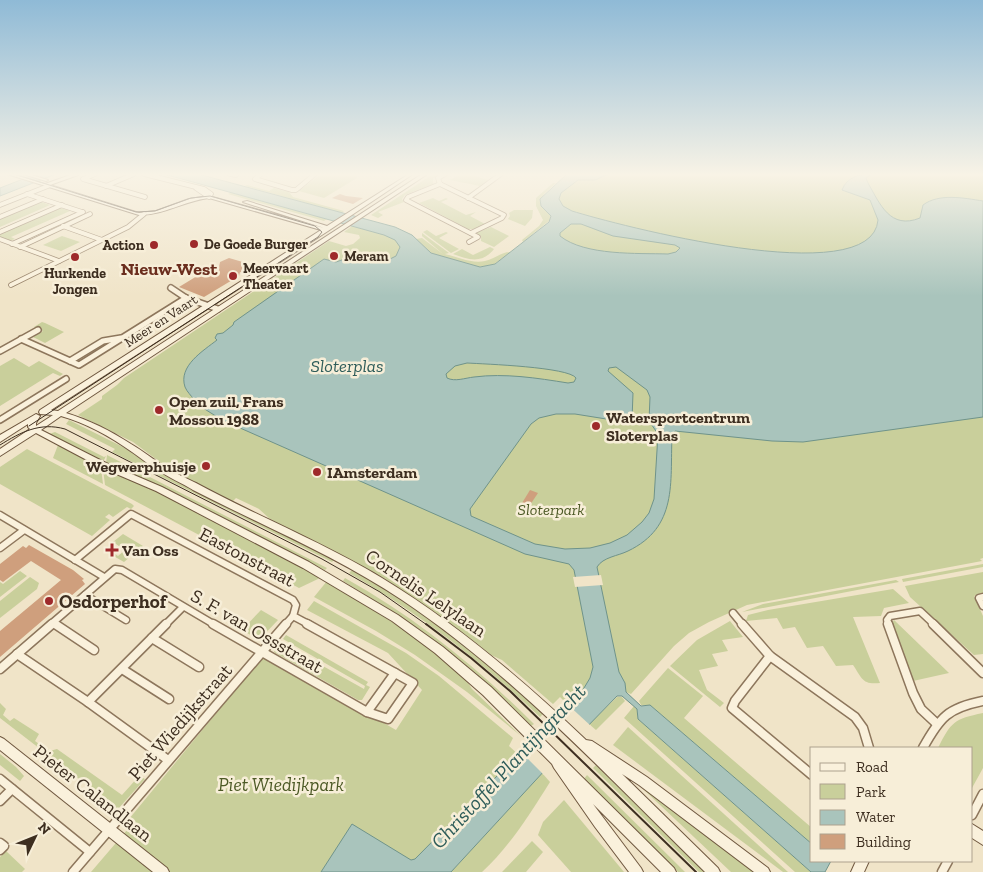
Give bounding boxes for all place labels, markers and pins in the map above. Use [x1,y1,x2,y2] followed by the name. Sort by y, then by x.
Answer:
[204,236,308,253] place label: De Goede Burger
[103,237,145,254] place label: Action
[188,238,200,250] marker: De Goede Burger
[148,239,160,251] marker: Action
[344,248,389,265] place label: Meram
[328,250,340,262] marker: Meram
[69,251,81,263] marker: Hurkende Jongen
[243,260,309,293] place label: Meervaart Theater
[44,265,106,298] place label: Hurkende Jongen
[227,270,239,282] marker: Meervaart Theater
[169,392,284,429] place label: Open zuil, Frans Mossou 1988
[153,404,165,416] marker: Open zuil, Frans Mossou 1988
[606,408,750,445] place label: Watersportcentrum Sloterplas
[590,420,602,432] marker: Watersportcentrum Sloterplas
[86,457,196,476] place label: Wegwerphuisje
[200,460,212,472] marker: Wegwerphuisje
[327,463,417,482] place label: IAmsterdam
[311,466,323,478] marker: IAmsterdam
[122,541,179,560] place label: Van Oss
[106,544,118,556] marker: Van Oss
[59,590,169,613] place label: Osdorperhof
[43,595,55,607] marker: Osdorperhof

